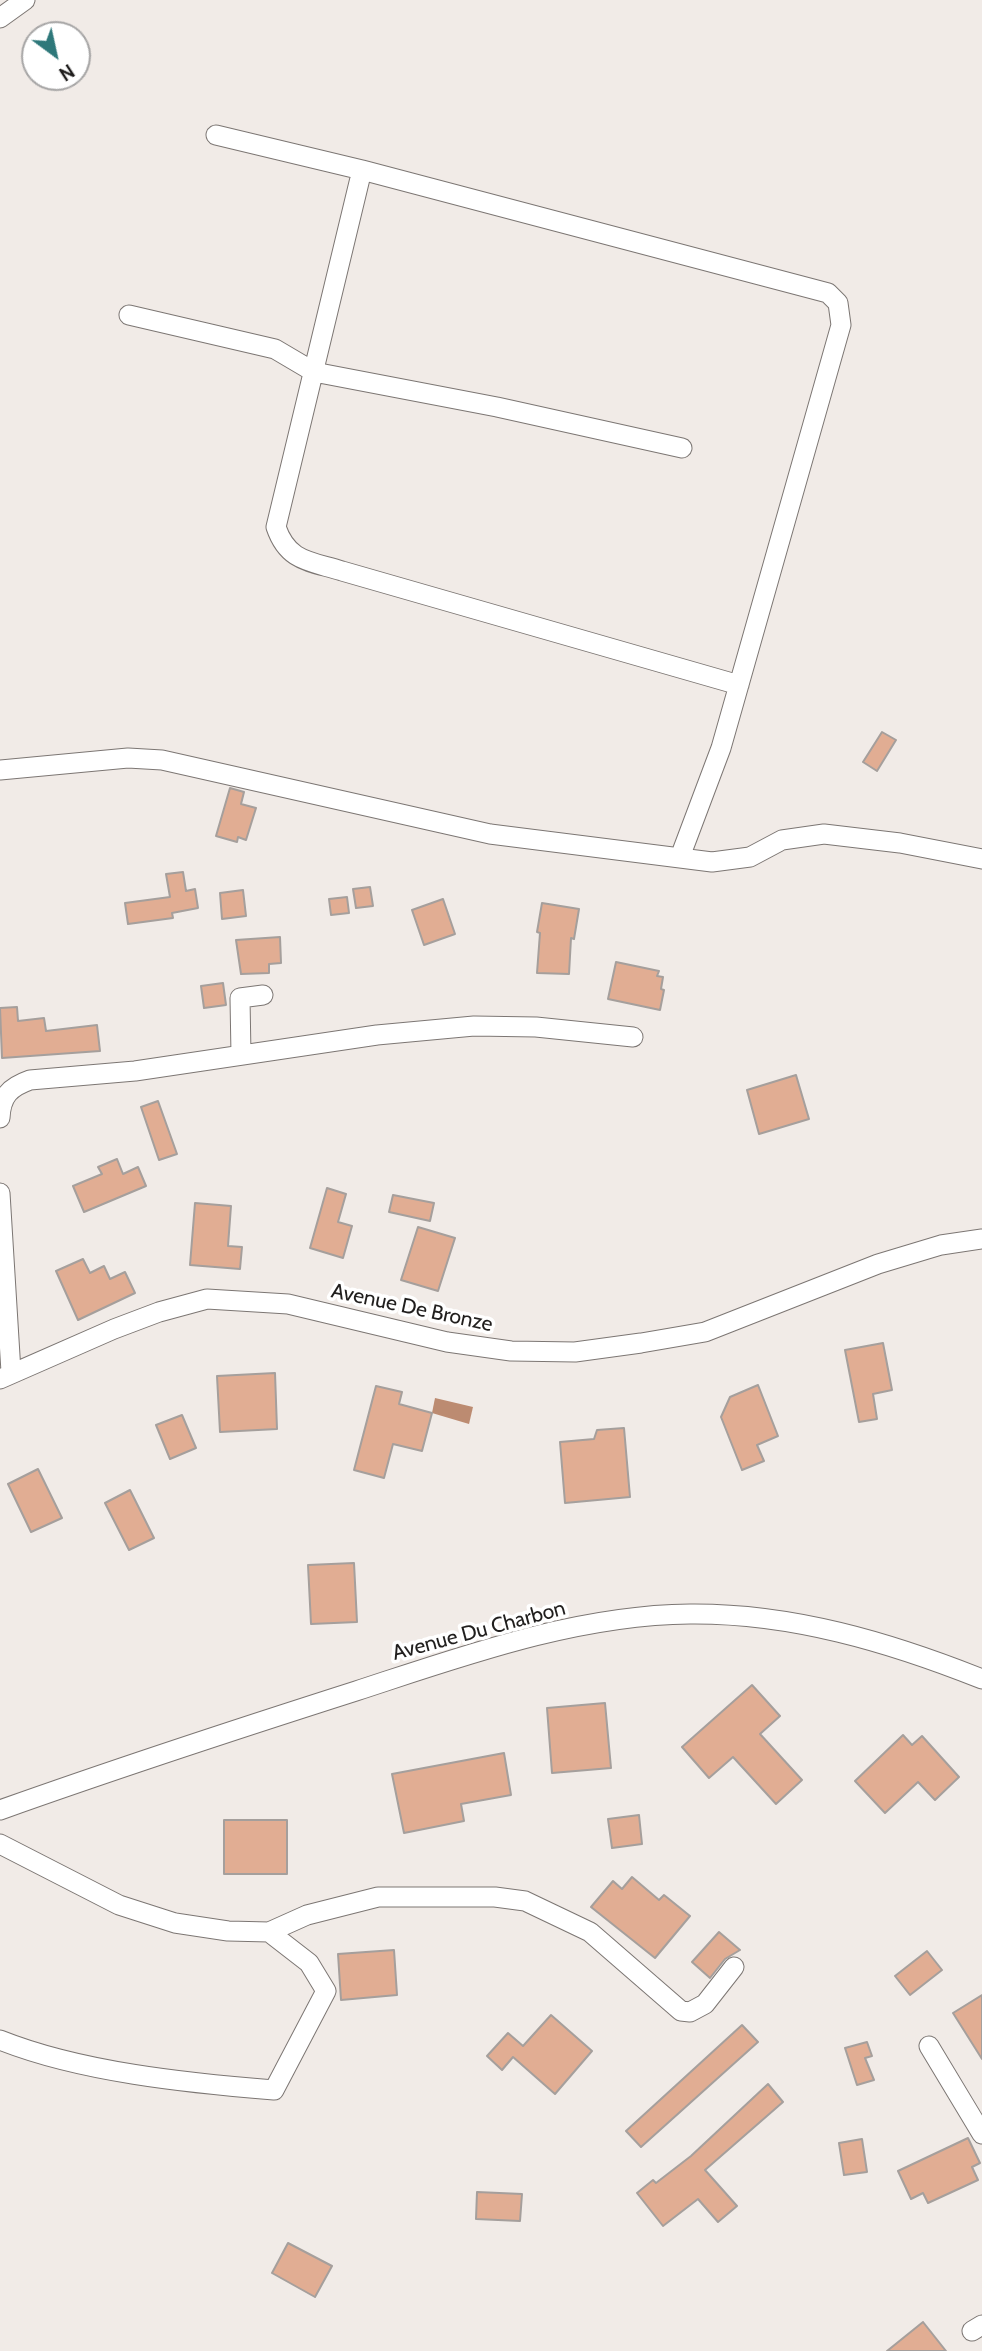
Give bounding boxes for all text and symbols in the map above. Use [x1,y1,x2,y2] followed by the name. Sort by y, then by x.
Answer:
[21,21,91,91] north arrow
[55,59,79,86] text: N
[329,1279,495,1337] street label: Avenue De Bronze
[390,1596,568,1666] street label: Avenue Du Charbon

